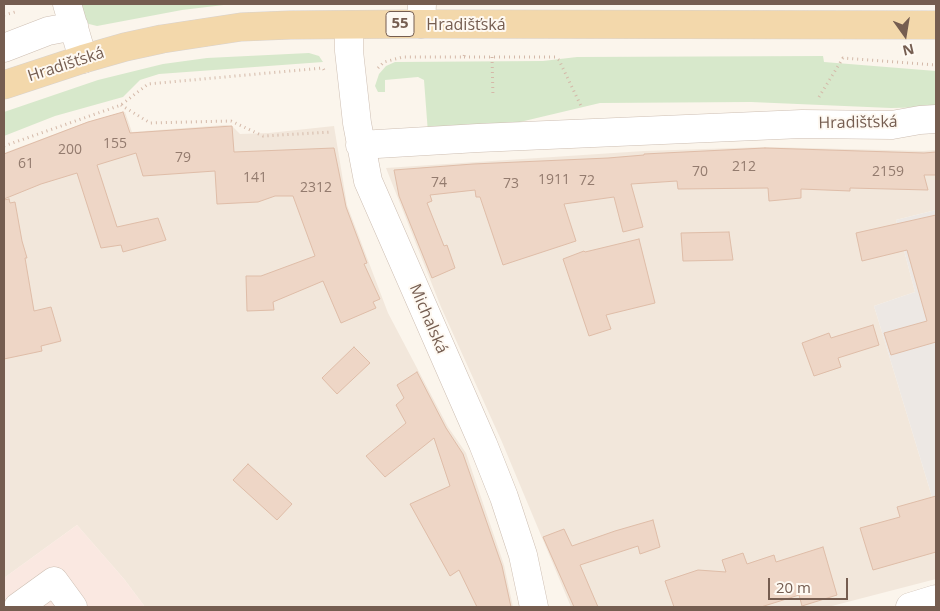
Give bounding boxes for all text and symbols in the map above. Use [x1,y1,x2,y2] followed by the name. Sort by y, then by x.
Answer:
[880,10,930,60] north arrow
[386,12,414,36] road number: 55
[426,15,506,35] street label: Hradišťská
[901,40,916,61] text: N
[25,44,107,86] street label: Hradišťská
[818,113,898,133] street label: Hradišťská
[103,136,127,152] house number: 155
[58,142,82,158] house number: 200
[175,150,191,166] house number: 79
[18,156,34,172] house number: 61
[732,159,756,175] house number: 212
[692,164,708,180] house number: 70
[872,164,904,180] house number: 2159
[243,170,267,186] house number: 141
[538,172,570,188] house number: 1911
[579,173,595,189] house number: 72
[431,175,447,191] house number: 74
[503,176,519,192] house number: 73
[300,180,332,196] house number: 2312
[405,281,451,357] street label: Michalská
[770,568,850,600] scale bar
[776,577,811,597] text: 20 m

